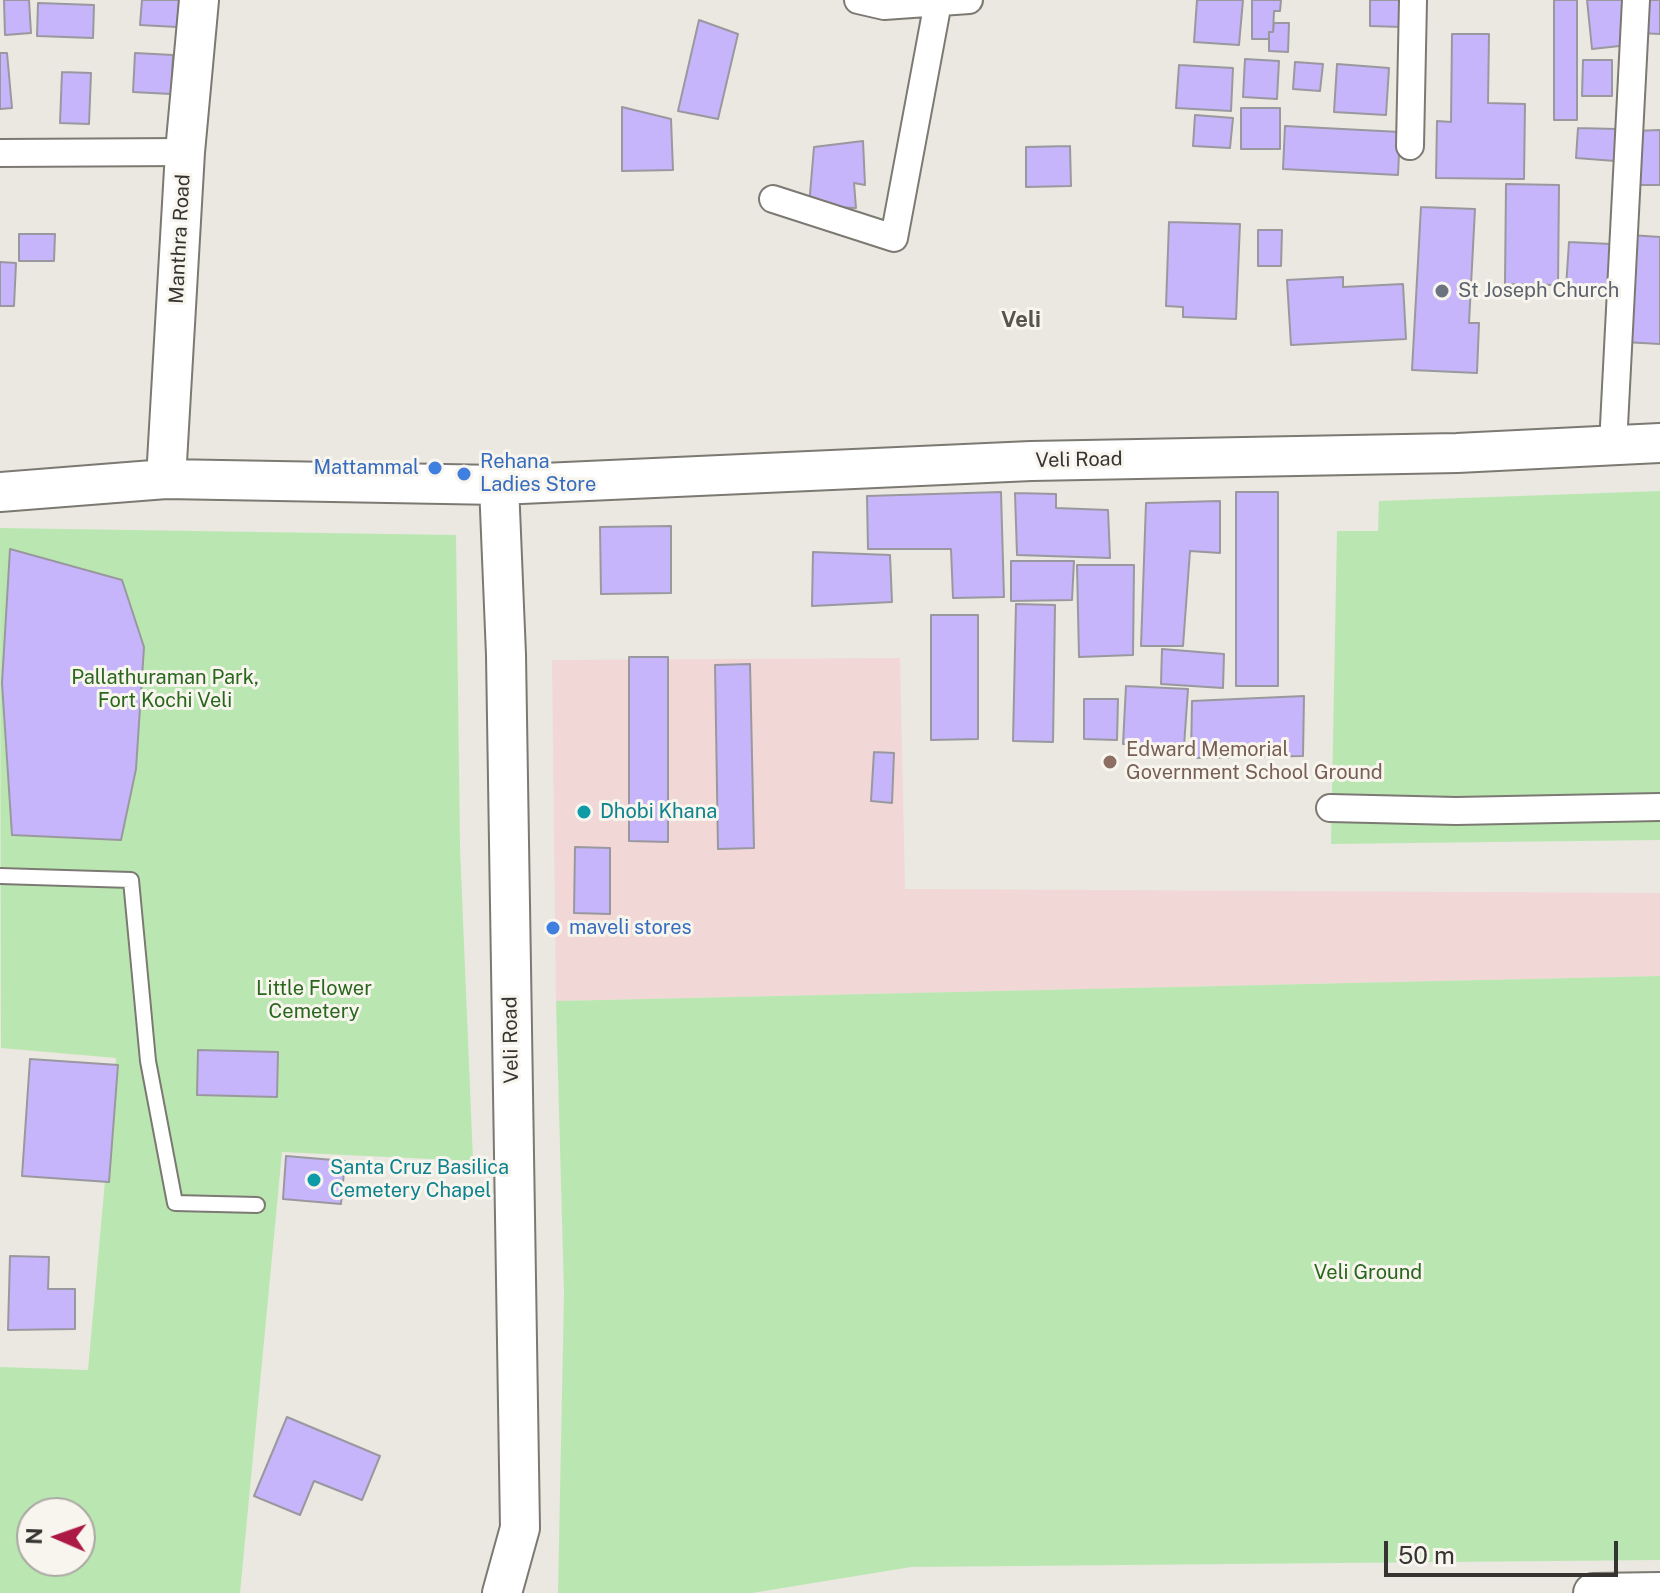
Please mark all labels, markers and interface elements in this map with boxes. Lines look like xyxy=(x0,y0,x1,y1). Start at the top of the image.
street label: Manthra Road xyxy=(165,174,195,304)
place label: St Joseph Church xyxy=(1458,279,1619,303)
marker: St Joseph Church xyxy=(1433,282,1451,300)
district label: Veli xyxy=(1001,307,1041,333)
street label: Veli Road xyxy=(1035,447,1123,473)
place label: Rehana Ladies Store xyxy=(480,450,596,497)
place label: Mattammal xyxy=(313,456,419,480)
marker: Mattammal xyxy=(426,459,444,477)
marker: Rehana Ladies Store xyxy=(455,465,473,483)
park label: Pallathuraman Park, Fort Kochi Veli xyxy=(71,666,259,713)
place label: Edward Memorial Government School Ground xyxy=(1126,738,1383,785)
marker: Edward Memorial Government School Ground xyxy=(1101,753,1119,771)
place label: Dhobi Khana xyxy=(600,800,717,824)
marker: Dhobi Khana xyxy=(575,803,593,821)
place label: maveli stores xyxy=(569,916,692,940)
marker: maveli stores xyxy=(544,919,562,937)
park label: Little Flower Cemetery xyxy=(256,977,372,1024)
street label: Veli Road xyxy=(498,996,524,1084)
place label: Santa Cruz Basilica Cemetery Chapel xyxy=(330,1156,509,1203)
marker: Santa Cruz Basilica Cemetery Chapel xyxy=(305,1171,323,1189)
park label: Veli Ground xyxy=(1314,1261,1422,1285)
north arrow xyxy=(16,1497,96,1577)
scale bar xyxy=(1388,1525,1622,1575)
text: N xyxy=(21,1527,47,1545)
text: 50 m xyxy=(1398,1541,1455,1569)

